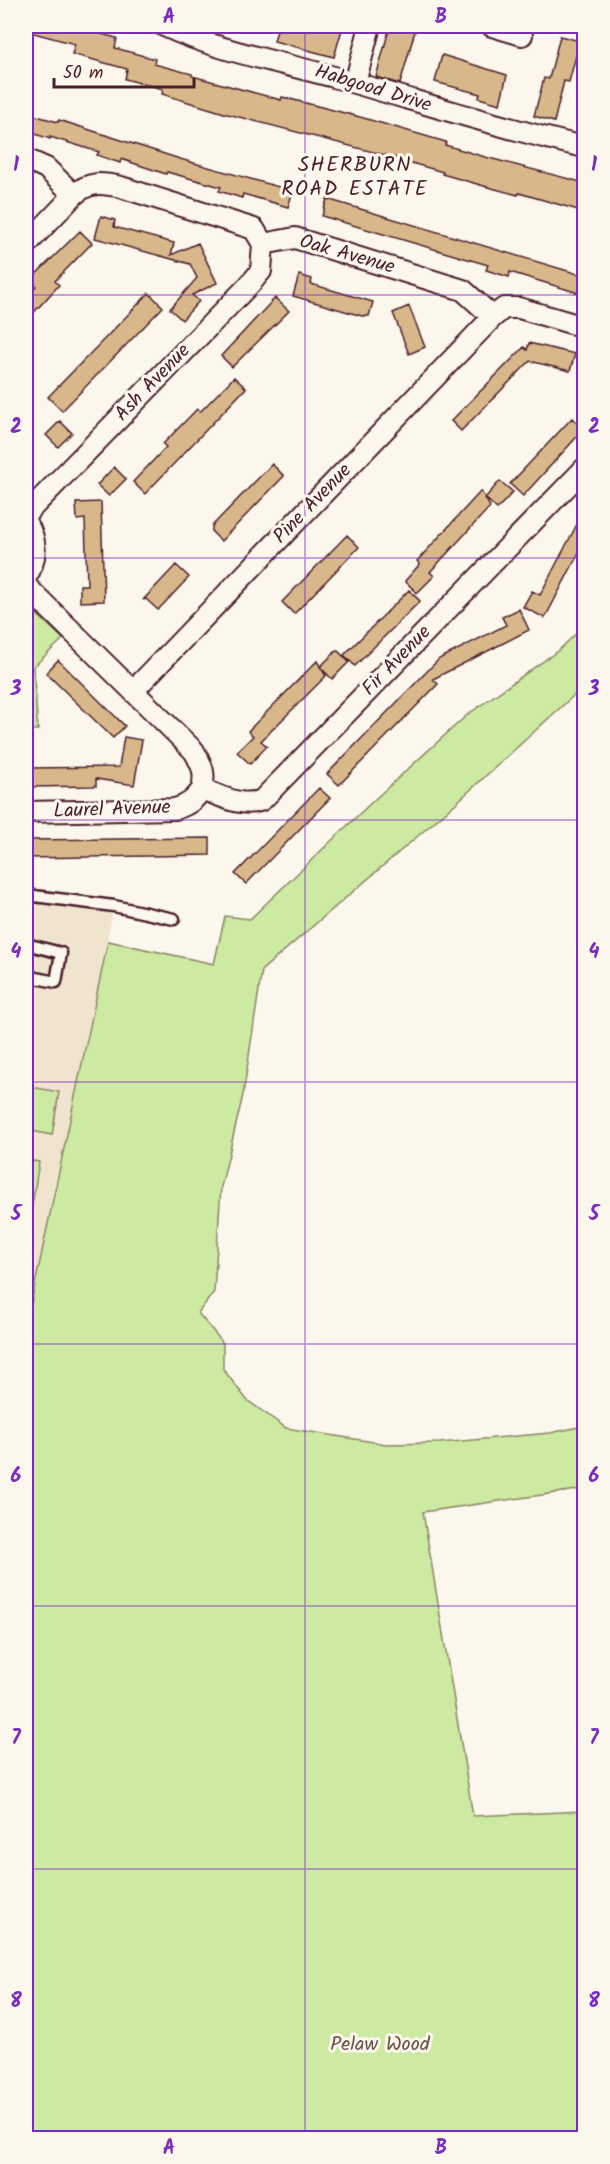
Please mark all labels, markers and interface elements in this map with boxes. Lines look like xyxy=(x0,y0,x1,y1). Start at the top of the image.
text: A xyxy=(163,2,175,34)
text: B xyxy=(435,2,447,34)
scale bar xyxy=(54,51,194,89)
street label: Habgood Drive xyxy=(311,56,435,122)
text: 50 m xyxy=(63,59,103,88)
district label: SHERBURN ROAD ESTATE xyxy=(281,149,429,206)
text: 1 xyxy=(13,150,19,182)
text: 1 xyxy=(591,150,597,182)
street label: Oak Avenue xyxy=(296,226,398,284)
street label: Ash Avenue xyxy=(107,337,199,429)
text: 2 xyxy=(10,412,22,444)
text: 2 xyxy=(588,412,600,444)
street label: Pine Avenue xyxy=(266,456,360,552)
street label: Fir Avenue xyxy=(355,618,439,704)
text: 3 xyxy=(10,674,22,706)
text: 3 xyxy=(588,674,600,706)
street label: Laurel Avenue xyxy=(53,792,171,828)
text: 4 xyxy=(11,937,22,969)
text: 4 xyxy=(589,937,600,969)
text: 5 xyxy=(10,1199,23,1231)
text: 5 xyxy=(588,1199,601,1231)
text: 6 xyxy=(11,1461,22,1493)
text: 6 xyxy=(589,1461,600,1493)
text: 7 xyxy=(11,1723,21,1755)
text: 7 xyxy=(589,1723,599,1755)
text: 8 xyxy=(10,1986,22,2018)
text: 8 xyxy=(588,1986,600,2018)
park label: Pelaw Wood xyxy=(330,2029,431,2061)
text: A xyxy=(163,2133,175,2164)
text: B xyxy=(435,2133,447,2164)

